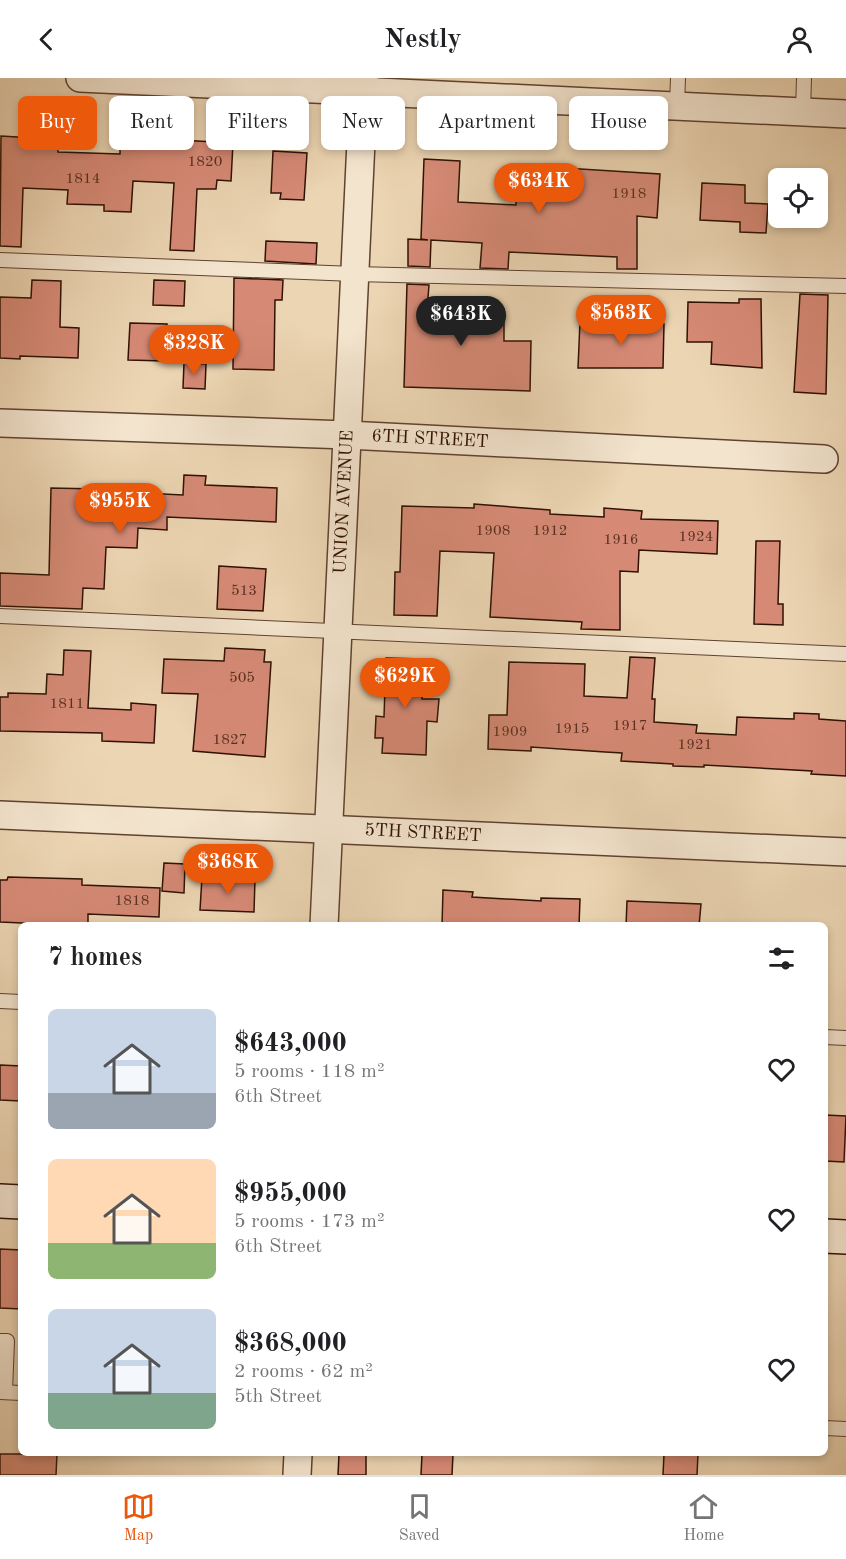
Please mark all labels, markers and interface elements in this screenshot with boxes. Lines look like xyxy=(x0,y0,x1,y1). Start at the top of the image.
icon: back xyxy=(30,23,63,56)
icon: person xyxy=(783,23,816,56)
text: Nestly xyxy=(384,26,462,53)
chip: Buy xyxy=(18,96,97,150)
chip: Rent xyxy=(109,96,194,150)
chip: Filters xyxy=(206,96,309,150)
chip: New xyxy=(321,96,405,150)
chip: Apartment xyxy=(417,96,557,150)
chip: House xyxy=(569,96,668,150)
house number: 1820 xyxy=(188,155,222,170)
pin: $634K xyxy=(497,163,581,214)
map controls xyxy=(768,168,828,228)
button: locate xyxy=(768,168,828,228)
house number: 1814 xyxy=(66,172,100,187)
text: $634K xyxy=(508,172,570,192)
house number: 1918 xyxy=(612,187,646,202)
pin: $563K xyxy=(579,295,663,346)
pin: $643K xyxy=(419,296,503,347)
text: $563K xyxy=(590,304,652,324)
text: $643K xyxy=(430,305,492,325)
pin: $328K xyxy=(152,325,236,376)
text: $328K xyxy=(163,334,225,354)
street label: 6TH STREET xyxy=(371,427,489,451)
street label: UNION AVENUE xyxy=(331,430,357,574)
pin: $955K xyxy=(78,483,162,534)
text: $955K xyxy=(89,492,151,512)
house number: 1908 xyxy=(476,524,510,539)
house number: 1912 xyxy=(533,524,567,539)
house number: 1924 xyxy=(679,530,713,545)
house number: 1916 xyxy=(604,533,638,548)
house number: 513 xyxy=(231,584,257,599)
pin: $629K xyxy=(363,658,447,709)
text: $629K xyxy=(374,667,436,687)
house number: 505 xyxy=(229,671,255,686)
house number: 1811 xyxy=(50,697,84,712)
house number: 1917 xyxy=(613,719,647,734)
house number: 1915 xyxy=(555,722,589,737)
house number: 1909 xyxy=(493,725,527,740)
house number: 1827 xyxy=(213,733,247,748)
house number: 1921 xyxy=(678,738,712,753)
street label: 5TH STREET xyxy=(364,821,482,845)
pin: $368K xyxy=(186,844,270,895)
text: $368K xyxy=(197,853,259,873)
house number: 1818 xyxy=(115,894,149,909)
icon: filters xyxy=(765,942,798,975)
text: 7 homes xyxy=(48,945,142,971)
text: $643,000 xyxy=(234,1031,347,1057)
icon: home xyxy=(96,1033,168,1105)
icon: heart xyxy=(765,1053,798,1086)
text: 5 rooms · 118 m² xyxy=(234,1062,384,1082)
text: 6th Street xyxy=(234,1087,322,1107)
text: $955,000 xyxy=(234,1181,347,1207)
icon: home xyxy=(96,1183,168,1255)
icon: heart xyxy=(765,1203,798,1236)
text: 5 rooms · 173 m² xyxy=(234,1212,384,1232)
text: 6th Street xyxy=(234,1237,322,1257)
text: $368,000 xyxy=(234,1331,347,1357)
icon: home xyxy=(96,1333,168,1405)
icon: heart xyxy=(765,1353,798,1386)
text: 2 rooms · 62 m² xyxy=(234,1362,373,1382)
text: 5th Street xyxy=(234,1387,322,1407)
tab: Map xyxy=(122,1490,155,1546)
tab: Saved xyxy=(399,1490,440,1546)
tab: Home xyxy=(683,1490,724,1546)

